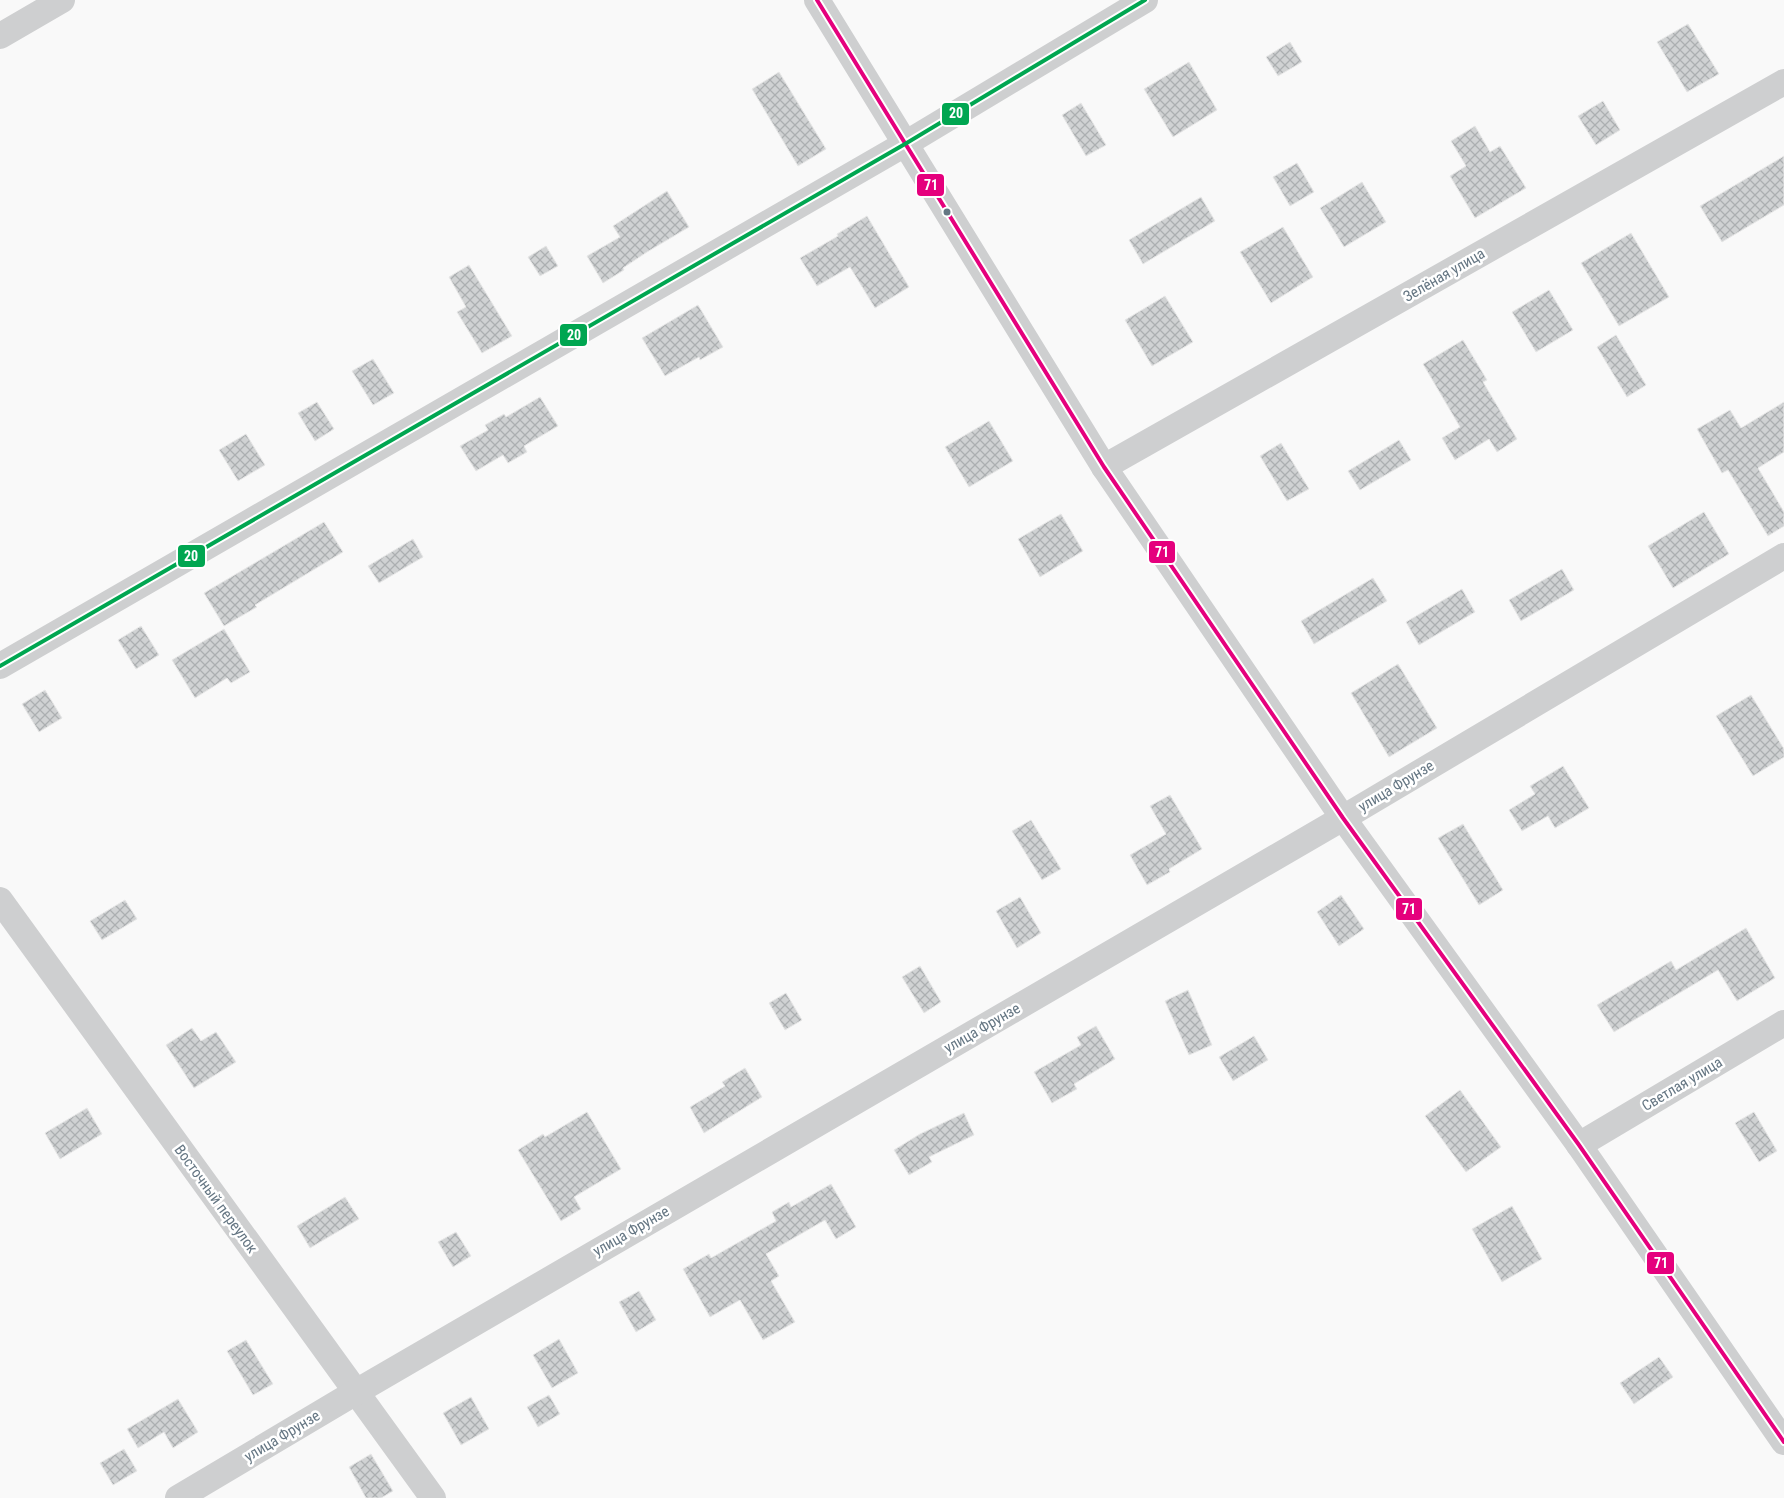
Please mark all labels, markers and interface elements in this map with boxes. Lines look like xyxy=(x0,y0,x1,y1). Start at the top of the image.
line badge: 20 xyxy=(941,102,970,126)
text: 20 xyxy=(949,105,963,121)
line badge: 71 xyxy=(916,173,945,197)
text: 71 xyxy=(924,177,938,193)
unlabelled marker xyxy=(942,207,952,217)
street label: Зелёная улица xyxy=(1400,244,1488,306)
line badge: 20 xyxy=(559,323,588,347)
text: 20 xyxy=(567,327,581,343)
line badge: 71 xyxy=(1148,540,1176,564)
line badge: 20 xyxy=(177,544,206,568)
text: 71 xyxy=(1155,544,1169,560)
text: 20 xyxy=(184,548,198,564)
street label: улица Фрунзе xyxy=(1355,756,1437,816)
line badge: 71 xyxy=(1395,897,1423,921)
text: 71 xyxy=(1402,901,1416,917)
street label: улица Фрунзе xyxy=(941,999,1023,1057)
street label: Светлая улица xyxy=(1639,1053,1725,1115)
street label: Восточный переулок xyxy=(171,1141,261,1257)
street label: улица Фрунзе xyxy=(590,1202,672,1260)
line badge: 71 xyxy=(1646,1251,1675,1275)
text: 71 xyxy=(1654,1255,1668,1271)
street label: улица Фрунзе xyxy=(241,1406,323,1466)

